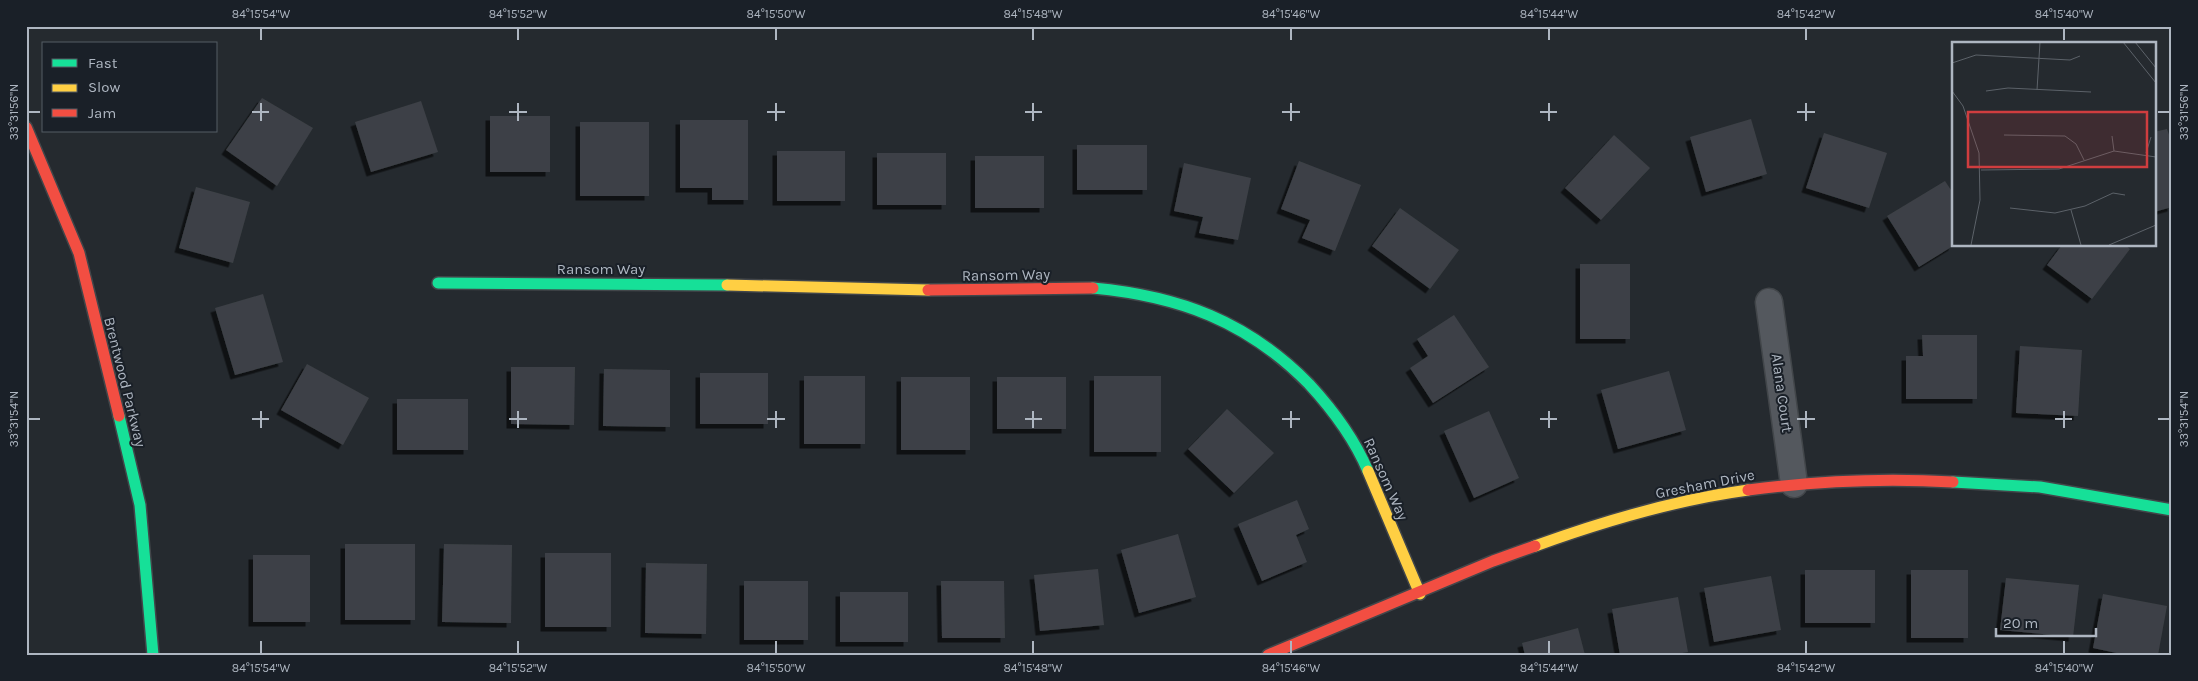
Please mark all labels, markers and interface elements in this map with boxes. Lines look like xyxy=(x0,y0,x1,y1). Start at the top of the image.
text: 84°15'54"W xyxy=(232,7,290,21)
text: 84°15'52"W xyxy=(489,7,548,21)
text: 84°15'50"W xyxy=(747,7,806,21)
text: 84°15'48"W xyxy=(1004,7,1063,21)
text: 84°15'46"W xyxy=(1262,7,1321,21)
text: 84°15'44"W xyxy=(1520,7,1578,21)
text: 84°15'42"W xyxy=(1777,7,1836,21)
text: 84°15'40"W xyxy=(2035,7,2094,21)
legend xyxy=(42,42,218,132)
inset map xyxy=(1952,42,2156,246)
text: Fast xyxy=(88,54,118,72)
text: Slow xyxy=(88,78,120,96)
text: 33°31'56"N xyxy=(7,84,21,140)
text: 33°31'56"N xyxy=(2177,84,2191,140)
text: Jam xyxy=(88,104,116,122)
street label: Ransom Way xyxy=(557,260,645,278)
street label: Ransom Way xyxy=(962,265,1050,285)
street label: Brentwood Parkway xyxy=(100,315,150,449)
street label: Alana Court xyxy=(1768,352,1796,434)
text: 33°31'54"N xyxy=(7,391,21,447)
text: 33°31'54"N xyxy=(2177,391,2191,447)
street label: Ransom Way xyxy=(1360,435,1412,523)
street label: Gresham Drive xyxy=(1654,466,1756,502)
scale bar xyxy=(1996,606,2096,638)
text: 20 m xyxy=(2003,614,2038,632)
text: 84°15'54"W xyxy=(232,661,290,675)
text: 84°15'52"W xyxy=(489,661,548,675)
text: 84°15'50"W xyxy=(747,661,806,675)
text: 84°15'48"W xyxy=(1004,661,1063,675)
text: 84°15'46"W xyxy=(1262,661,1321,675)
text: 84°15'44"W xyxy=(1520,661,1578,675)
text: 84°15'42"W xyxy=(1777,661,1836,675)
text: 84°15'40"W xyxy=(2035,661,2094,675)

